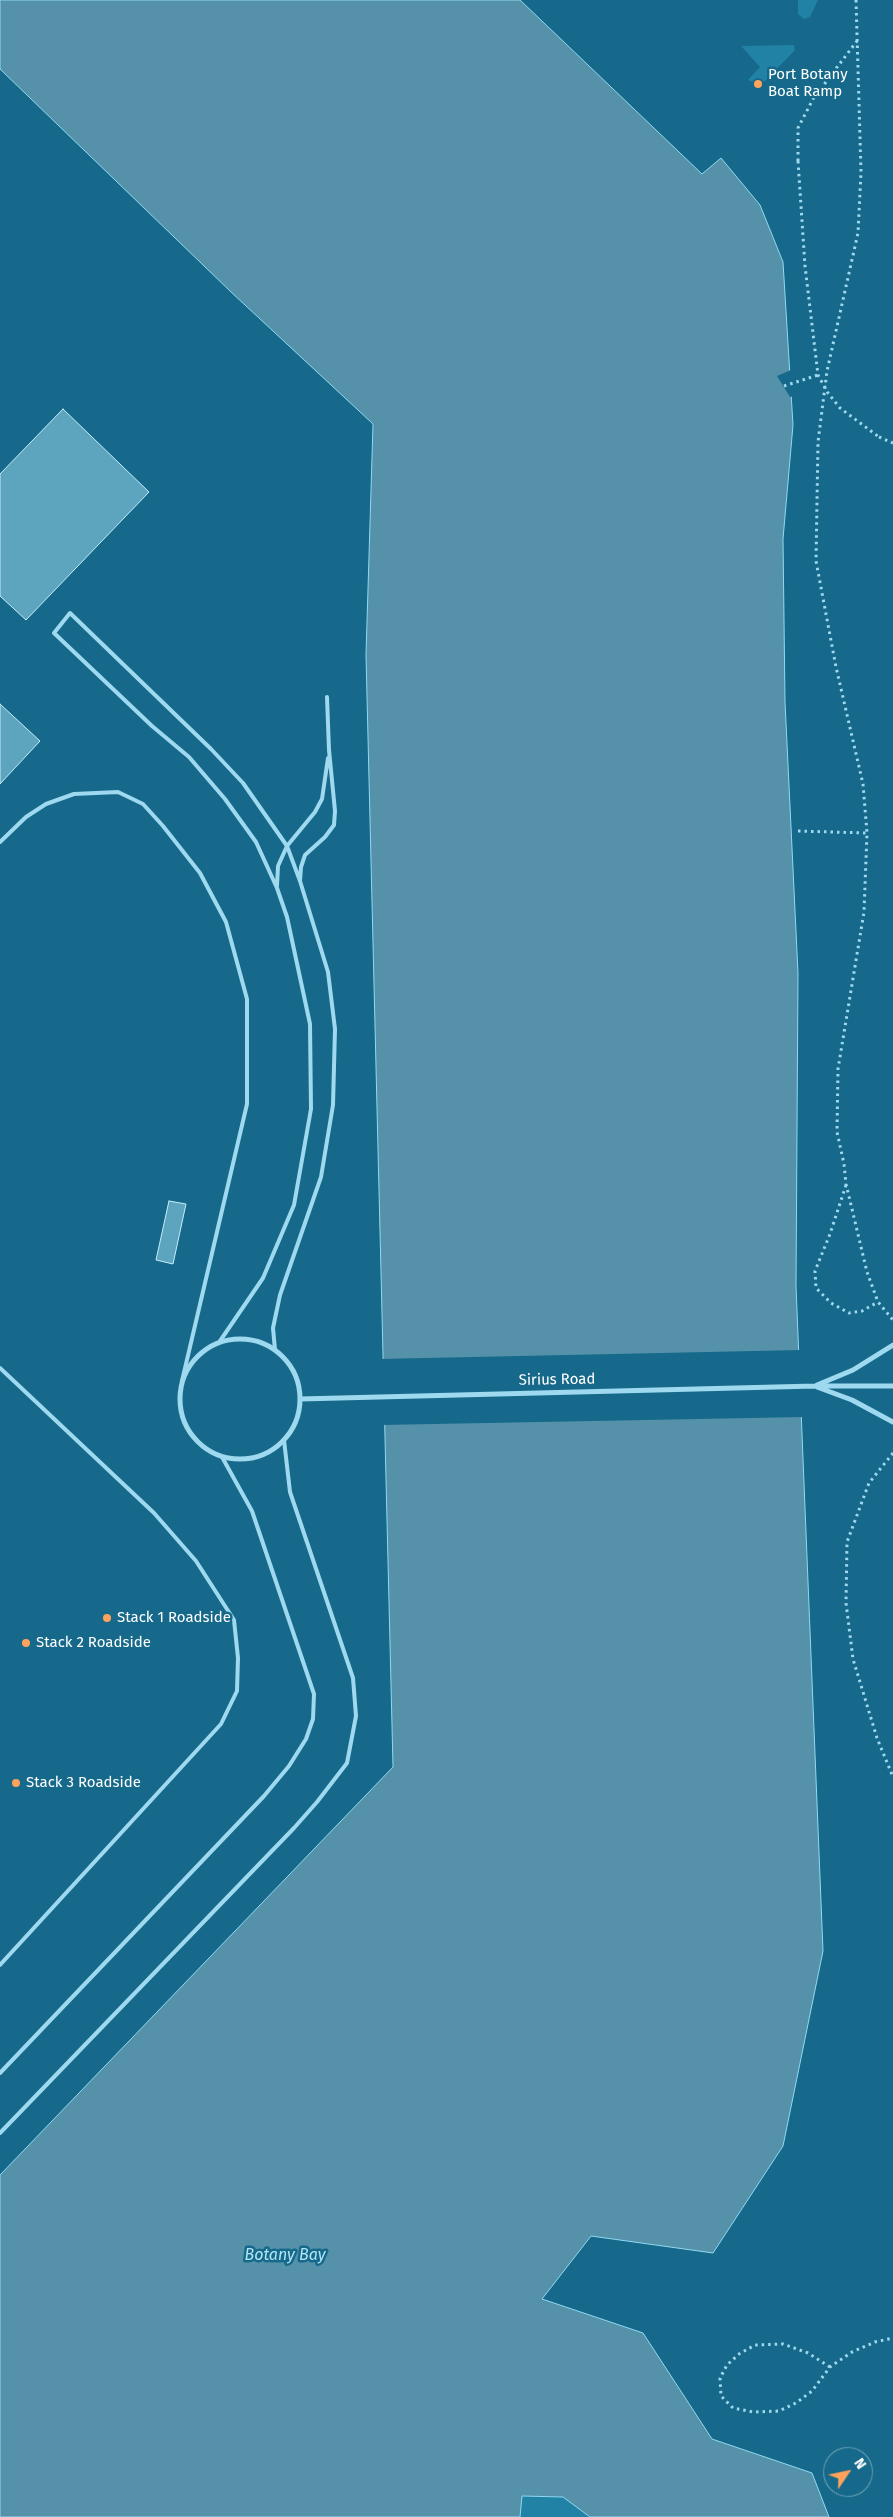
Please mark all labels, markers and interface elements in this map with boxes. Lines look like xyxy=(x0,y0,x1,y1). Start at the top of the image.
place label: Port Botany Boat Ramp xyxy=(768,66,848,101)
marker: Port Botany Boat Ramp xyxy=(752,78,764,90)
street label: Sirius Road xyxy=(518,1370,596,1390)
place label: Stack 1 Roadside xyxy=(117,1609,231,1627)
marker: Stack 1 Roadside xyxy=(101,1612,113,1624)
place label: Stack 2 Roadside xyxy=(36,1634,151,1652)
marker: Stack 2 Roadside xyxy=(20,1637,32,1649)
place label: Stack 3 Roadside xyxy=(26,1774,141,1792)
marker: Stack 3 Roadside xyxy=(10,1777,22,1789)
water label: Botany Bay xyxy=(245,2246,325,2266)
north arrow xyxy=(823,2447,873,2497)
text: N xyxy=(850,2455,870,2472)

